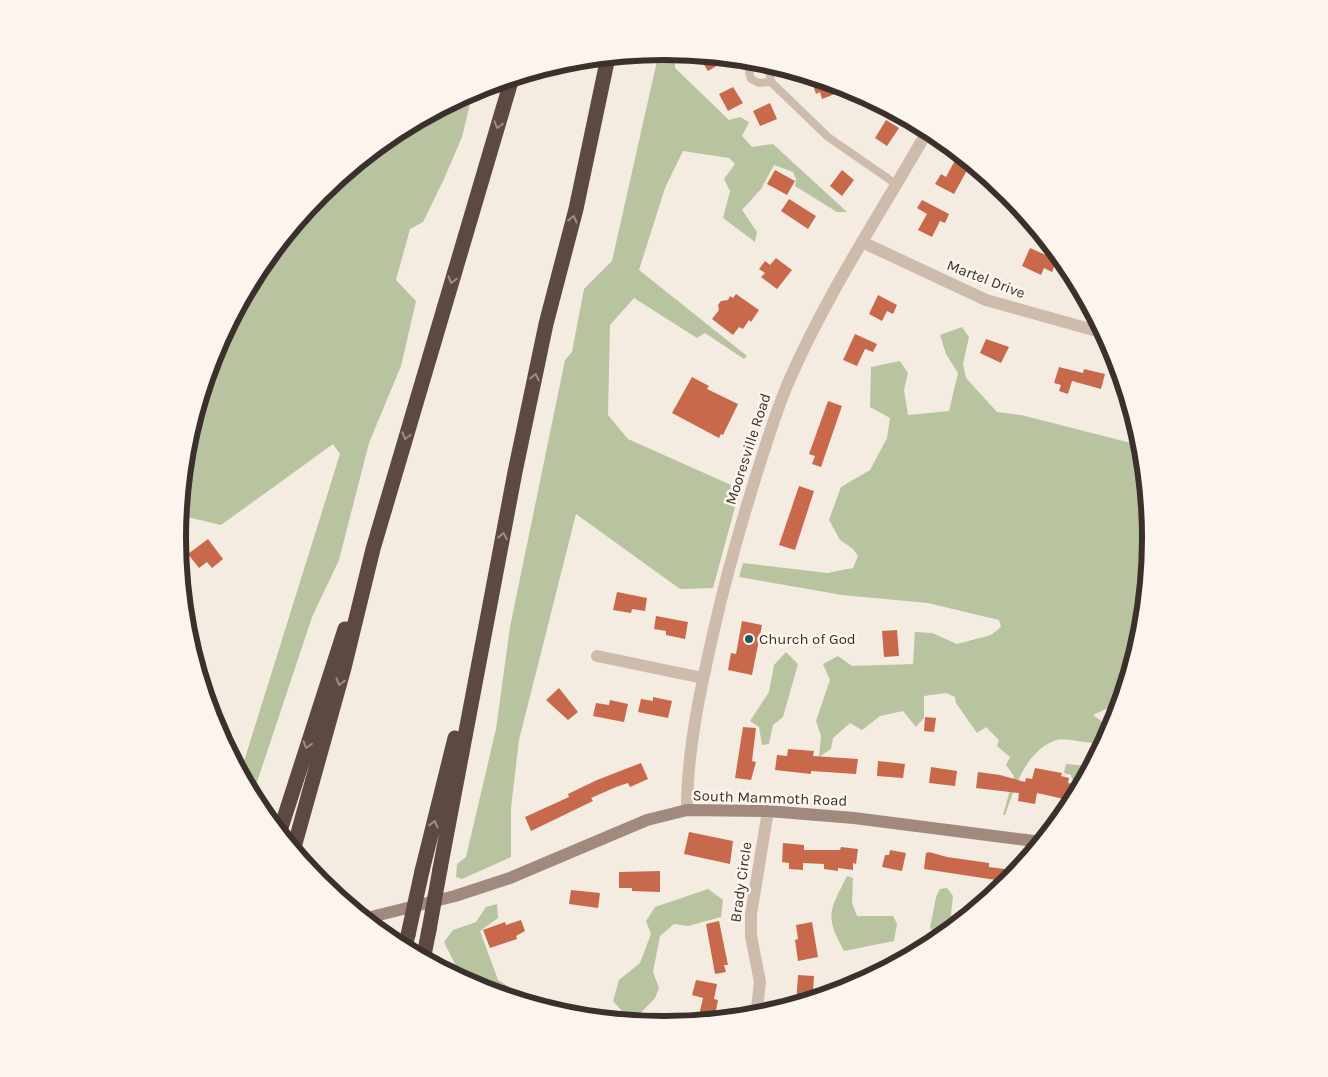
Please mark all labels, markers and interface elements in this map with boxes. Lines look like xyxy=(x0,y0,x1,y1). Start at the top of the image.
one-way arrow xyxy=(494,120,504,128)
one-way arrow xyxy=(567,214,578,223)
street label: Martel Drive xyxy=(944,256,1028,302)
one-way arrow xyxy=(447,276,457,284)
one-way arrow xyxy=(529,372,540,381)
street label: Mooresville Road xyxy=(721,391,775,507)
one-way arrow xyxy=(402,432,412,440)
one-way arrow xyxy=(497,531,507,540)
place label: Church of God xyxy=(759,630,856,648)
marker: Church of God xyxy=(743,633,755,645)
one-way arrow xyxy=(336,677,346,685)
one-way arrow xyxy=(303,740,313,749)
street label: South Mammoth Road xyxy=(692,786,848,810)
one-way arrow xyxy=(428,819,439,828)
street label: Brady Circle xyxy=(726,841,756,923)

